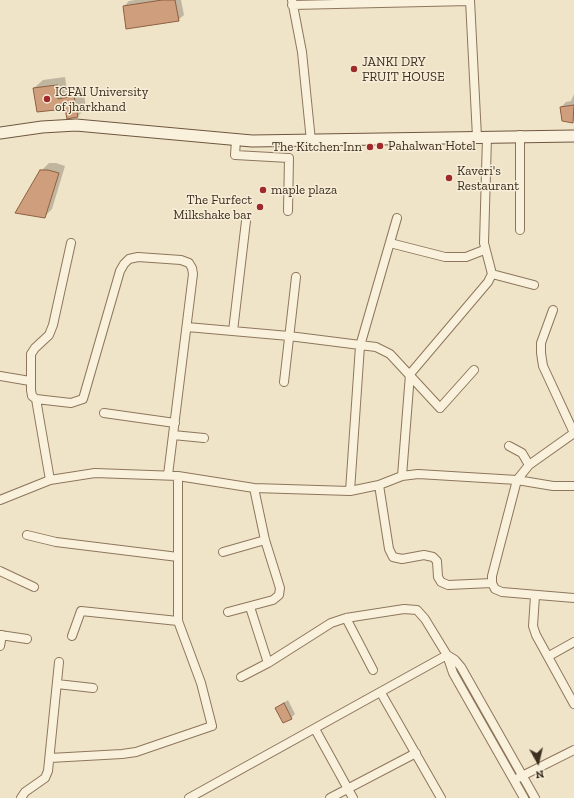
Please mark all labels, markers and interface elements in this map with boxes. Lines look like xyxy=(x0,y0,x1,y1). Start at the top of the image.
place label: JANKI DRY FRUIT HOUSE xyxy=(362,54,445,85)
marker: JANKI DRY FRUIT HOUSE xyxy=(349,64,359,74)
place label: ICFAI University of jharkhand xyxy=(55,84,148,115)
marker: ICFAI University of jharkhand xyxy=(42,94,52,104)
place label: Pahalwan Hotel xyxy=(388,138,476,154)
place label: The Kitchen Inn xyxy=(272,139,362,155)
marker: Pahalwan Hotel xyxy=(375,141,385,151)
marker: The Kitchen Inn xyxy=(365,142,375,152)
place label: Kaveri's Restaurant xyxy=(457,163,519,194)
marker: Kaveri's Restaurant xyxy=(444,173,454,183)
place label: maple plaza xyxy=(271,182,337,198)
marker: maple plaza xyxy=(258,185,268,195)
place label: The Furfect Milkshake bar xyxy=(173,192,252,223)
marker: The Furfect Milkshake bar xyxy=(255,202,265,212)
north arrow xyxy=(518,742,558,782)
text: N xyxy=(535,767,545,781)

